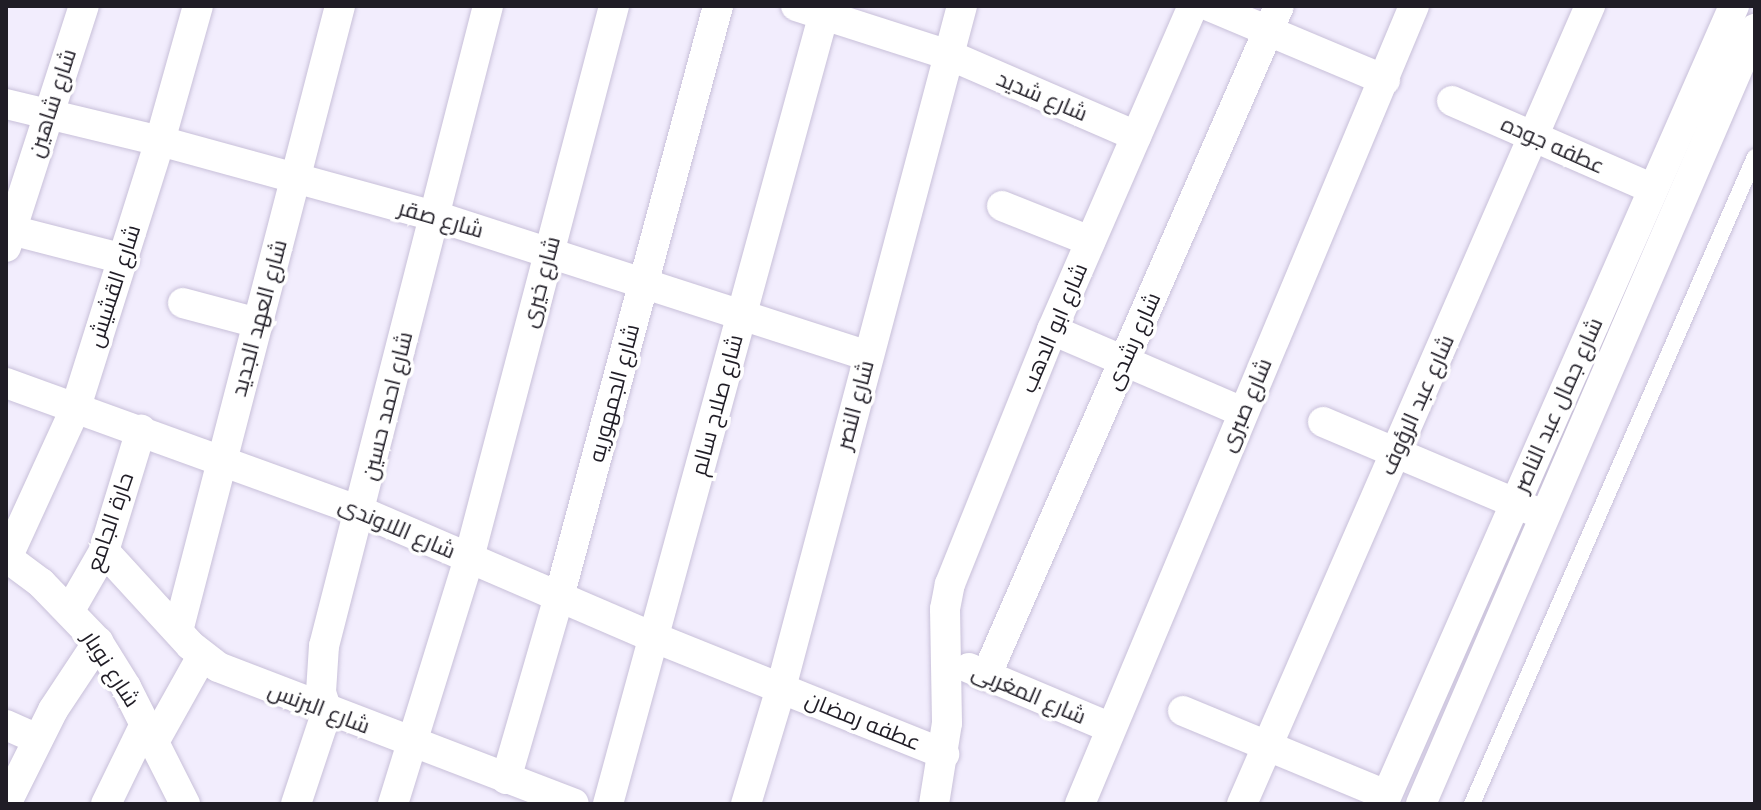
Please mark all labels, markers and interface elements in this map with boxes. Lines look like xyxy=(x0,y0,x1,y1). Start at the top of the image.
street label: شارع شاهين xyxy=(22,45,82,161)
street label: شارع شديد xyxy=(993,65,1091,127)
street label: عطفه جوده xyxy=(1497,110,1609,180)
street label: شارع صقر xyxy=(395,194,487,244)
street label: شارع القشيش xyxy=(82,221,146,351)
street label: شارع خيرى xyxy=(516,233,566,331)
street label: شارع العهد الجديد xyxy=(225,237,293,399)
street label: شارع ابو الدهب xyxy=(1015,259,1093,397)
street label: شارع رشدى xyxy=(1100,288,1166,394)
street label: شارع جمال عبد الناصر xyxy=(1508,314,1608,496)
street label: شارع الجمهوريه xyxy=(583,321,645,465)
street label: شارع احمد حسين xyxy=(356,329,418,483)
street label: شارع صلاح سالم xyxy=(685,331,749,479)
street label: شارع عبد الرؤوف xyxy=(1374,331,1460,479)
street label: شارع صبرى xyxy=(1214,354,1278,456)
street label: شارع النصر xyxy=(830,357,880,453)
street label: حارة الجامع xyxy=(81,469,139,575)
street label: شارع اللاوندى xyxy=(335,492,459,564)
street label: شارع نوبار xyxy=(77,626,145,712)
street label: شارع المغربى xyxy=(968,658,1090,730)
street label: شارع البرنس xyxy=(264,677,374,739)
street label: عطفه رمضان xyxy=(802,686,924,756)

